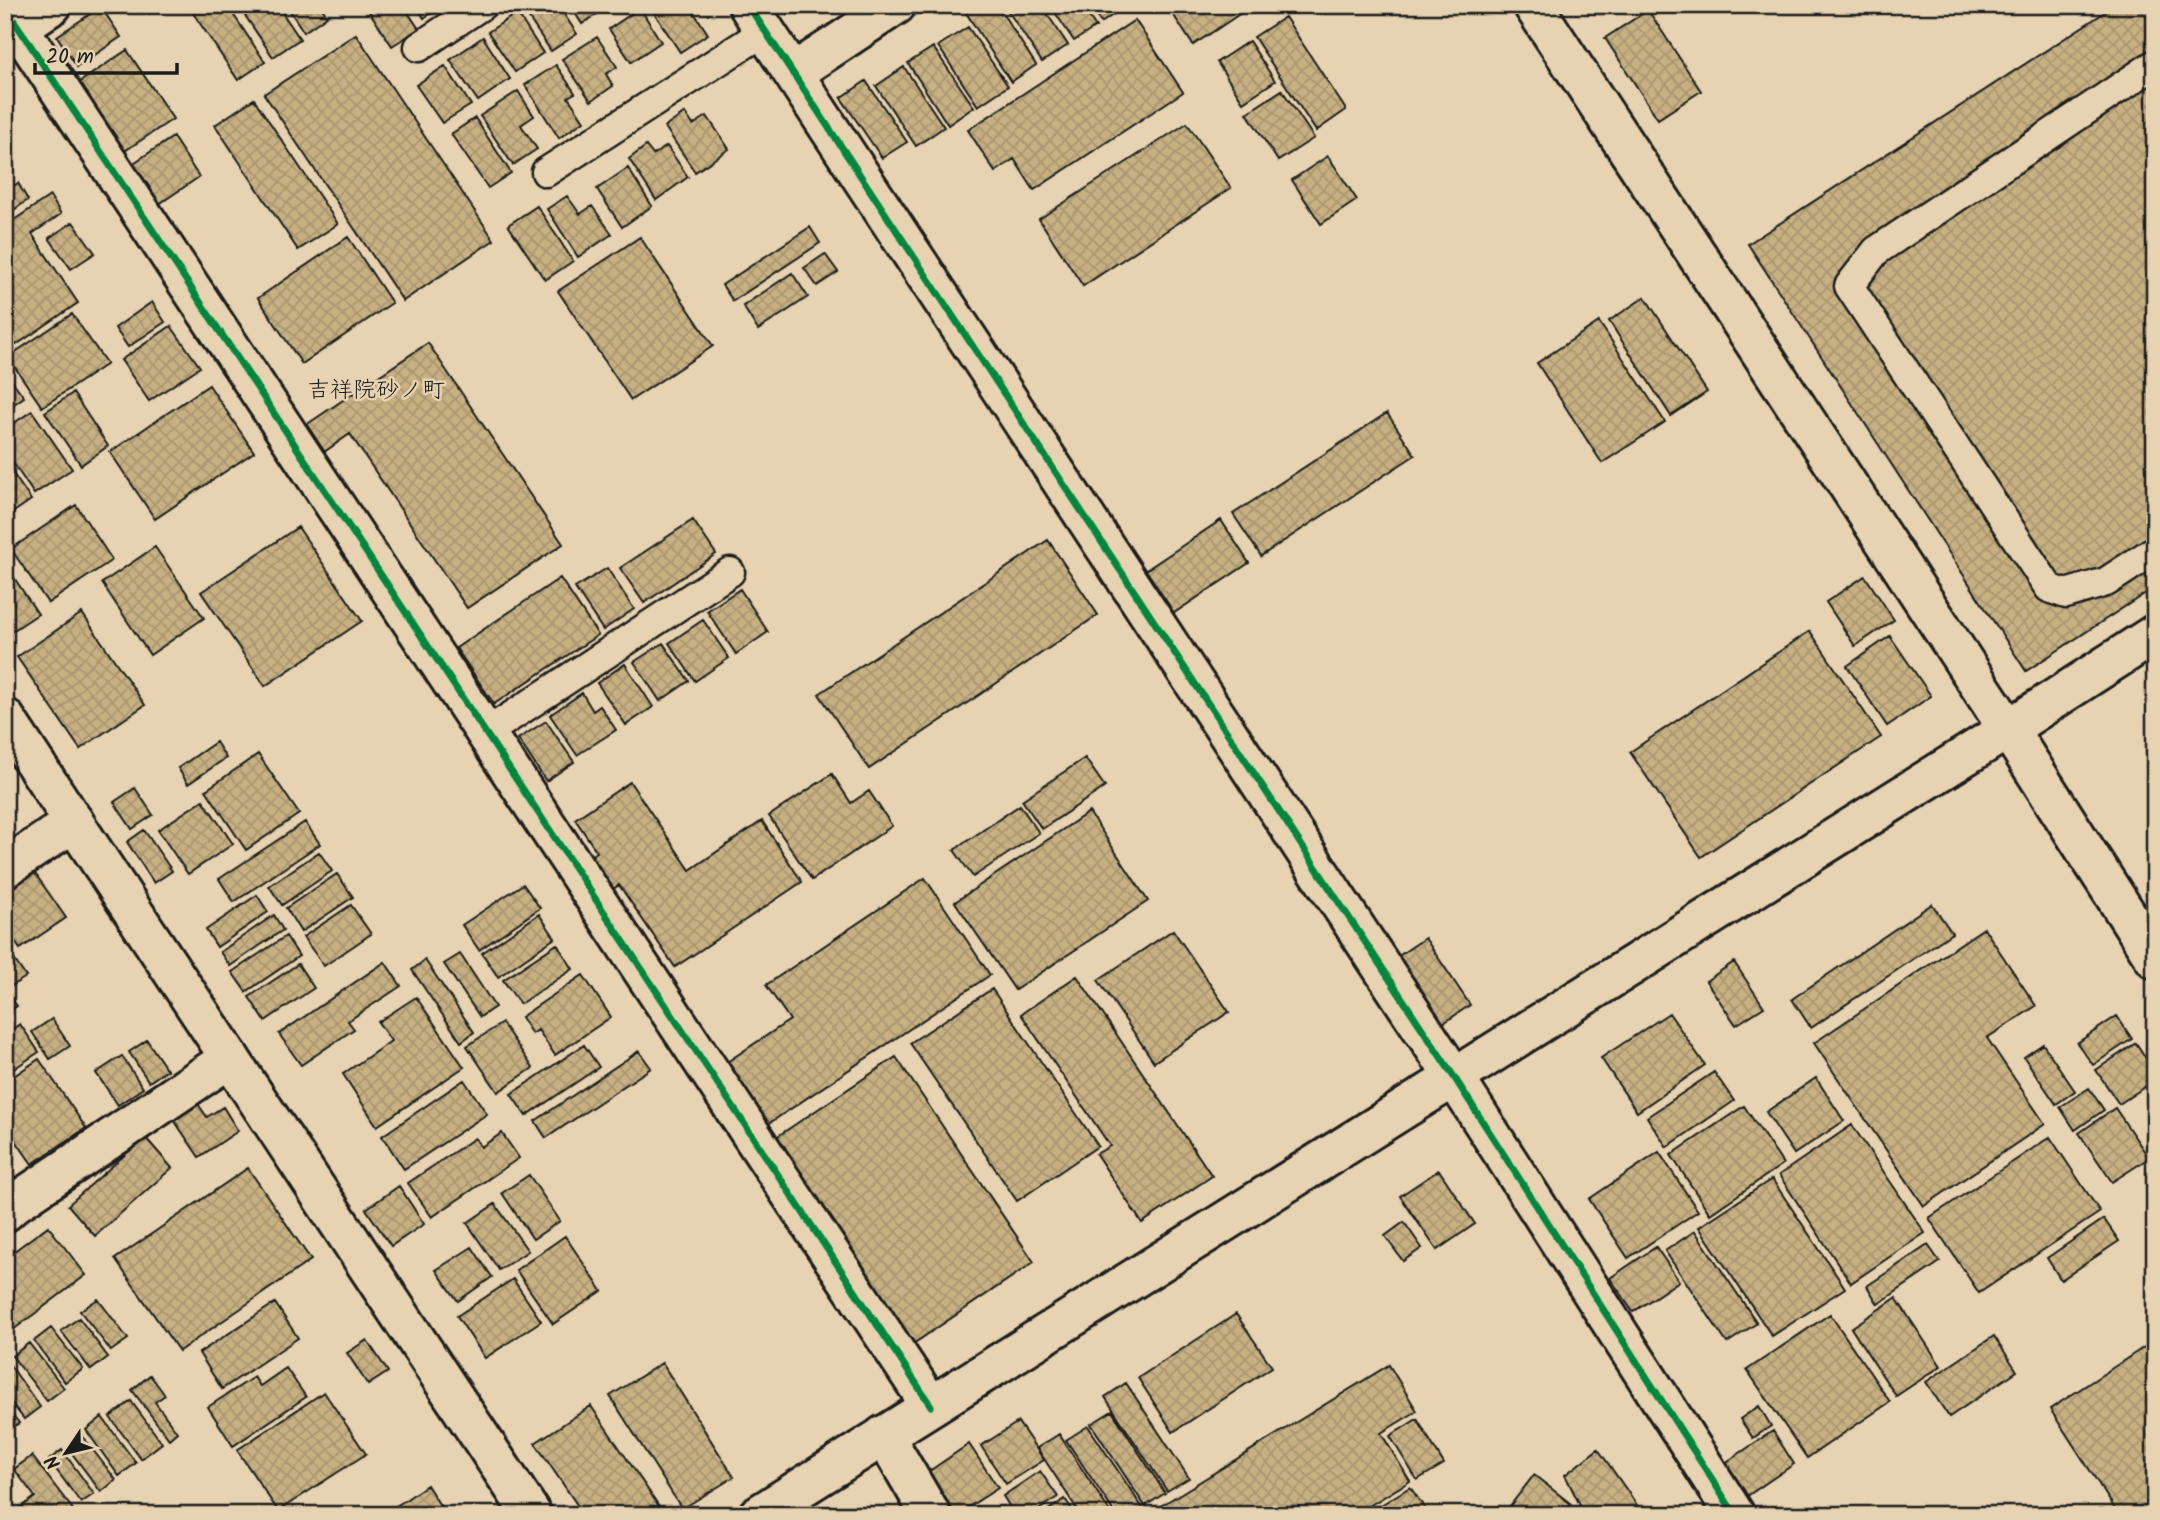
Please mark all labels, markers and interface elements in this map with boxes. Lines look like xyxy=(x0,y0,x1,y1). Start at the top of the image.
scale bar xyxy=(35,32,177,76)
text: 20 m xyxy=(46,41,94,74)
district label: 吉祥院砂ノ町 xyxy=(307,373,445,409)
north arrow xyxy=(32,1418,102,1488)
text: N xyxy=(38,1448,69,1475)

